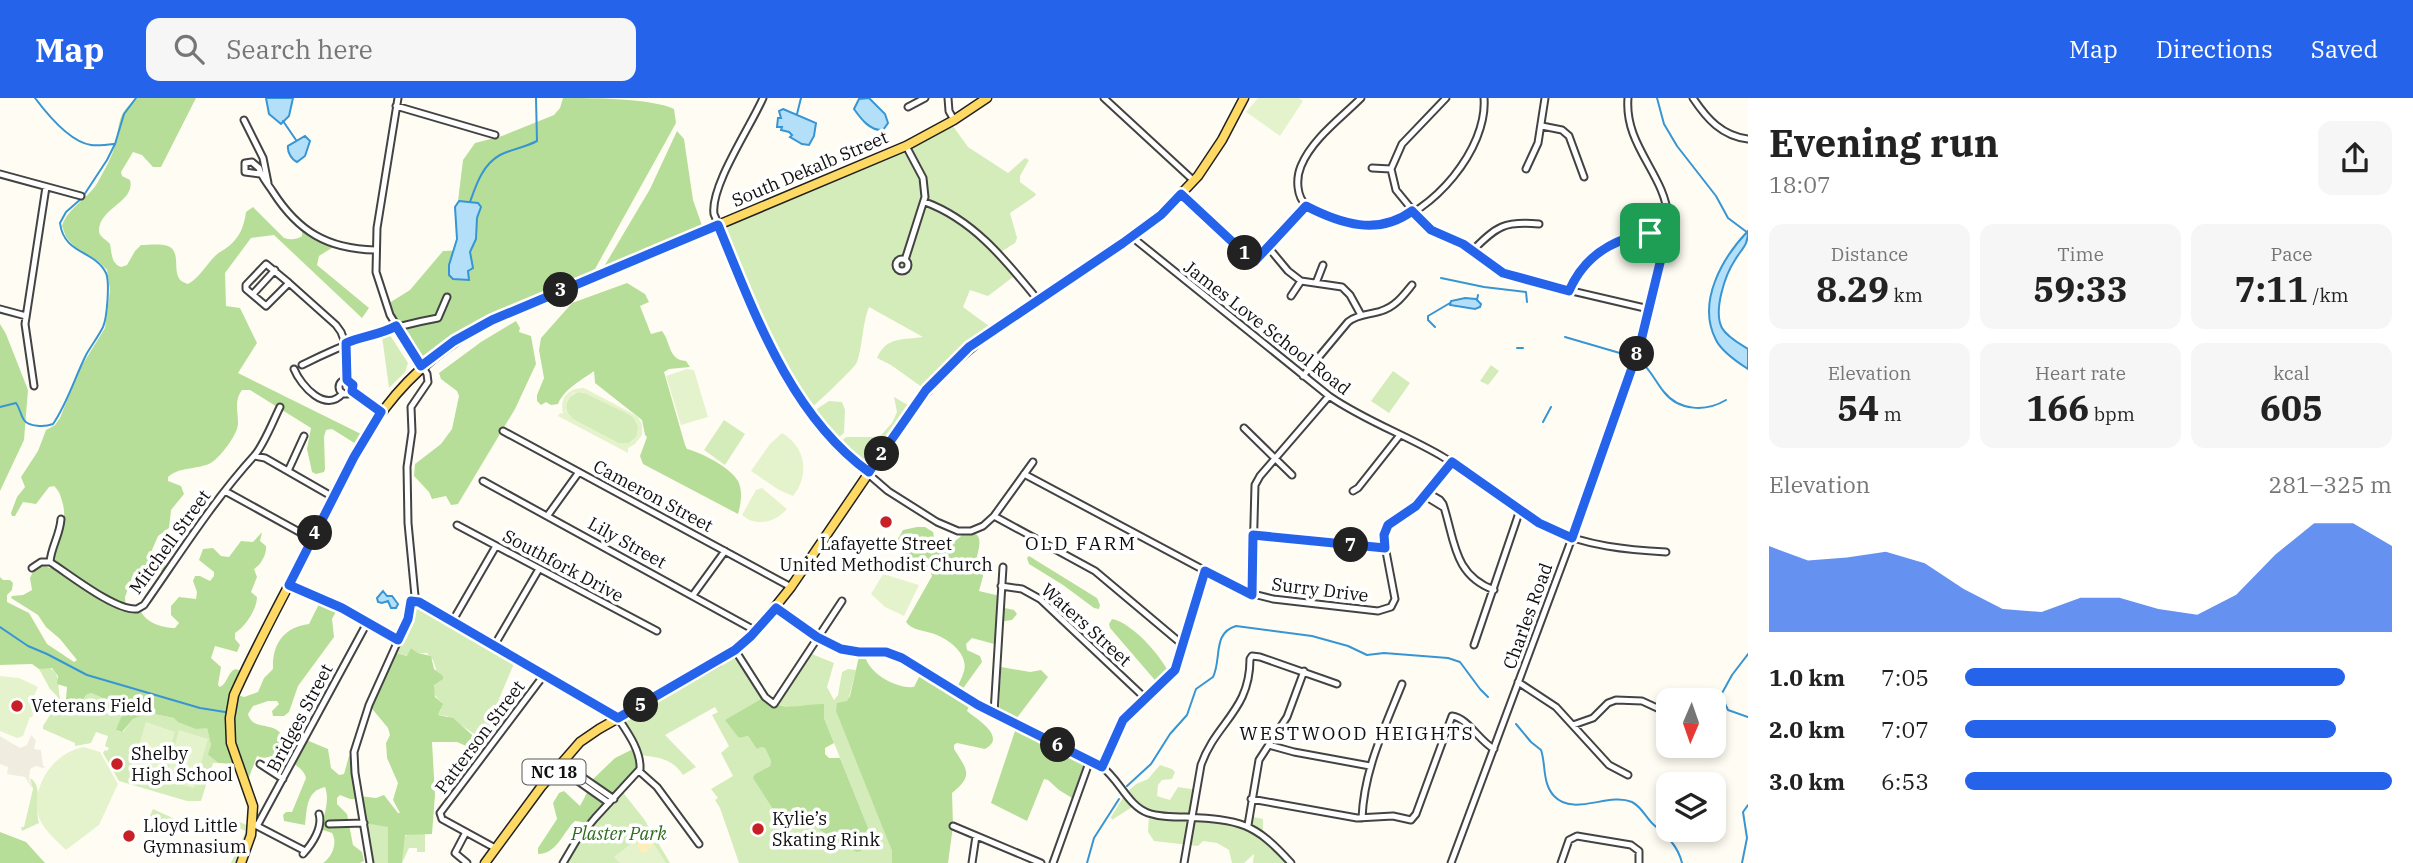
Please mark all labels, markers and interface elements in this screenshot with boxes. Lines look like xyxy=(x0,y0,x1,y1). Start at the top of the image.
search box xyxy=(146,18,636,81)
text: Map xyxy=(35,28,104,71)
icon: search xyxy=(170,30,208,68)
text: Search here xyxy=(226,32,373,66)
text: Map xyxy=(2069,33,2118,65)
text: Directions xyxy=(2156,33,2273,65)
text: Saved xyxy=(2311,33,2378,65)
text: Evening run xyxy=(1769,118,1999,167)
button: share xyxy=(2318,121,2392,195)
street label: South Dekalb Street xyxy=(728,125,891,212)
text: 18:07 xyxy=(1769,169,1831,199)
pin xyxy=(1620,203,1680,263)
icon: arrive xyxy=(1631,214,1669,252)
pin: 1 xyxy=(1228,236,1262,270)
text: 1 xyxy=(1239,240,1250,264)
text: Distance xyxy=(1831,242,1908,266)
text: Time xyxy=(2057,242,2104,266)
text: Pace xyxy=(2271,242,2312,266)
street label: James Love School Road xyxy=(1179,255,1355,400)
text: 8.29 xyxy=(1816,266,1889,312)
text: 59:33 xyxy=(2033,266,2128,312)
text: 7:11 xyxy=(2234,266,2308,312)
pin: 3 xyxy=(544,272,578,308)
text: 3 xyxy=(555,277,566,301)
text: km xyxy=(1889,283,1923,307)
text: /km xyxy=(2308,283,2349,307)
pin: 8 xyxy=(1620,336,1654,372)
text: 8 xyxy=(1631,341,1642,365)
text: Elevation xyxy=(1828,361,1911,385)
text: Heart rate xyxy=(2035,361,2126,385)
text: kcal xyxy=(2273,361,2310,385)
text: 54 xyxy=(1837,385,1879,431)
text: 166 xyxy=(2026,385,2089,431)
text: 605 xyxy=(2260,385,2323,431)
text: m xyxy=(1879,402,1902,426)
text: bpm xyxy=(2089,402,2135,426)
pin: 2 xyxy=(864,436,900,472)
text: 2 xyxy=(876,441,887,465)
street label: Cameron Street xyxy=(589,454,717,537)
text: Elevation xyxy=(1769,469,1870,499)
text: 281–325 m xyxy=(2268,469,2392,499)
street label: Mitchell Street xyxy=(124,485,215,598)
street label: Lily Street xyxy=(584,512,670,573)
marker: Lafayette Street United Methodist Church xyxy=(878,514,894,530)
pin: 4 xyxy=(298,516,332,550)
text: 4 xyxy=(309,520,320,544)
street label: Southfork Drive xyxy=(499,524,628,607)
pin: 7 xyxy=(1334,528,1368,562)
district label: OLD FARM xyxy=(1025,531,1137,555)
place label: Lafayette Street United Methodist Church xyxy=(779,532,993,576)
text: 7 xyxy=(1345,532,1356,556)
street label: Charles Road xyxy=(1498,559,1557,672)
street label: Surry Drive xyxy=(1270,572,1370,607)
street label: Waters Street xyxy=(1036,578,1136,671)
street label: Bridges Street xyxy=(261,660,338,776)
text: 1.0 km xyxy=(1769,662,1845,692)
text: 7:05 xyxy=(1881,662,1929,692)
street label: Patterson Street xyxy=(430,675,530,798)
pin: 5 xyxy=(624,688,658,722)
north arrow xyxy=(1656,688,1726,758)
map controls xyxy=(1656,688,1726,842)
text: 5 xyxy=(635,692,646,716)
place label: Veterans Field xyxy=(31,694,152,717)
marker: Veterans Field xyxy=(9,698,25,714)
text: 2.0 km xyxy=(1769,714,1845,744)
text: 7:07 xyxy=(1881,714,1929,744)
district label: WESTWOOD HEIGHTS xyxy=(1239,721,1475,745)
pin: 6 xyxy=(1040,728,1076,762)
text: 6 xyxy=(1052,732,1063,756)
place label: Shelby High School xyxy=(131,742,233,786)
marker: Shelby High School xyxy=(109,756,125,772)
road number: NC 18 xyxy=(522,760,586,785)
text: 3.0 km xyxy=(1769,766,1845,796)
text: 6:53 xyxy=(1881,766,1929,796)
button: layers xyxy=(1656,772,1726,842)
place label: Kylie’s Skating Rink xyxy=(772,807,881,851)
place label: Lloyd Little Gymnasium xyxy=(143,814,247,858)
marker: Kylie’s Skating Rink xyxy=(750,821,766,837)
park label: Plaster Park xyxy=(570,822,667,845)
marker: Lloyd Little Gymnasium xyxy=(121,828,137,844)

